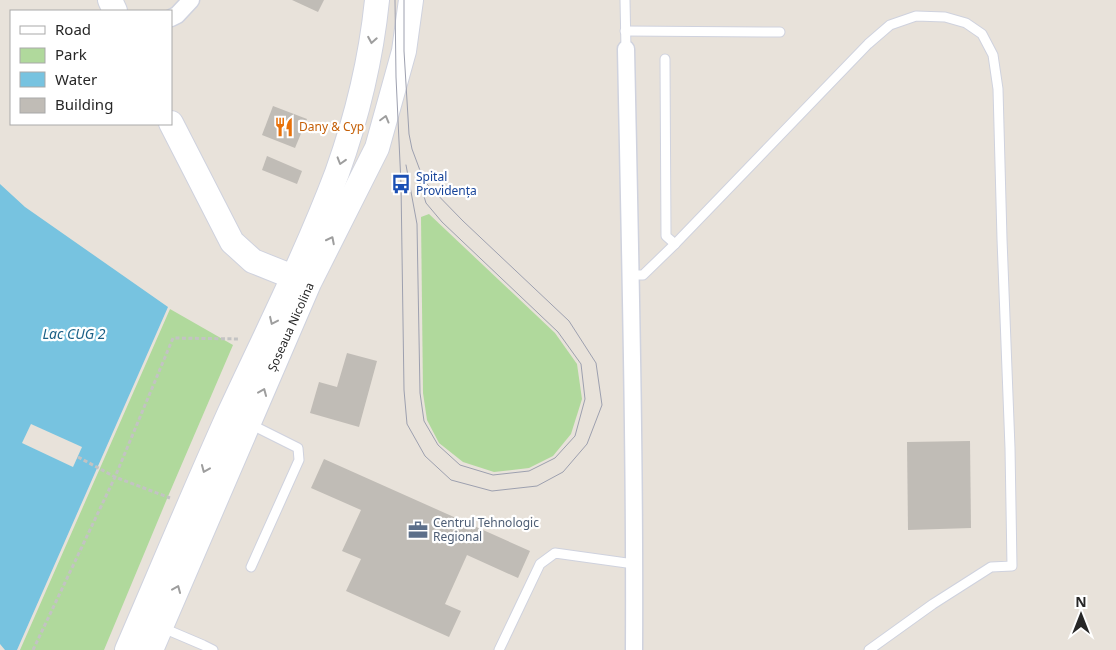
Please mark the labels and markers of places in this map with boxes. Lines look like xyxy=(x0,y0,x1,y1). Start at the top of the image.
restaurant icon: Dany & Cyp xyxy=(273,116,295,138)
place label: Dany & Cyp xyxy=(299,118,364,135)
place label: Spital Providența xyxy=(416,168,477,199)
bus stop icon: Spital Providența xyxy=(390,173,412,195)
place label: Centrul Tehnologic Regional xyxy=(433,514,539,545)
office icon: Centrul Tehnologic Regional xyxy=(407,519,429,541)

